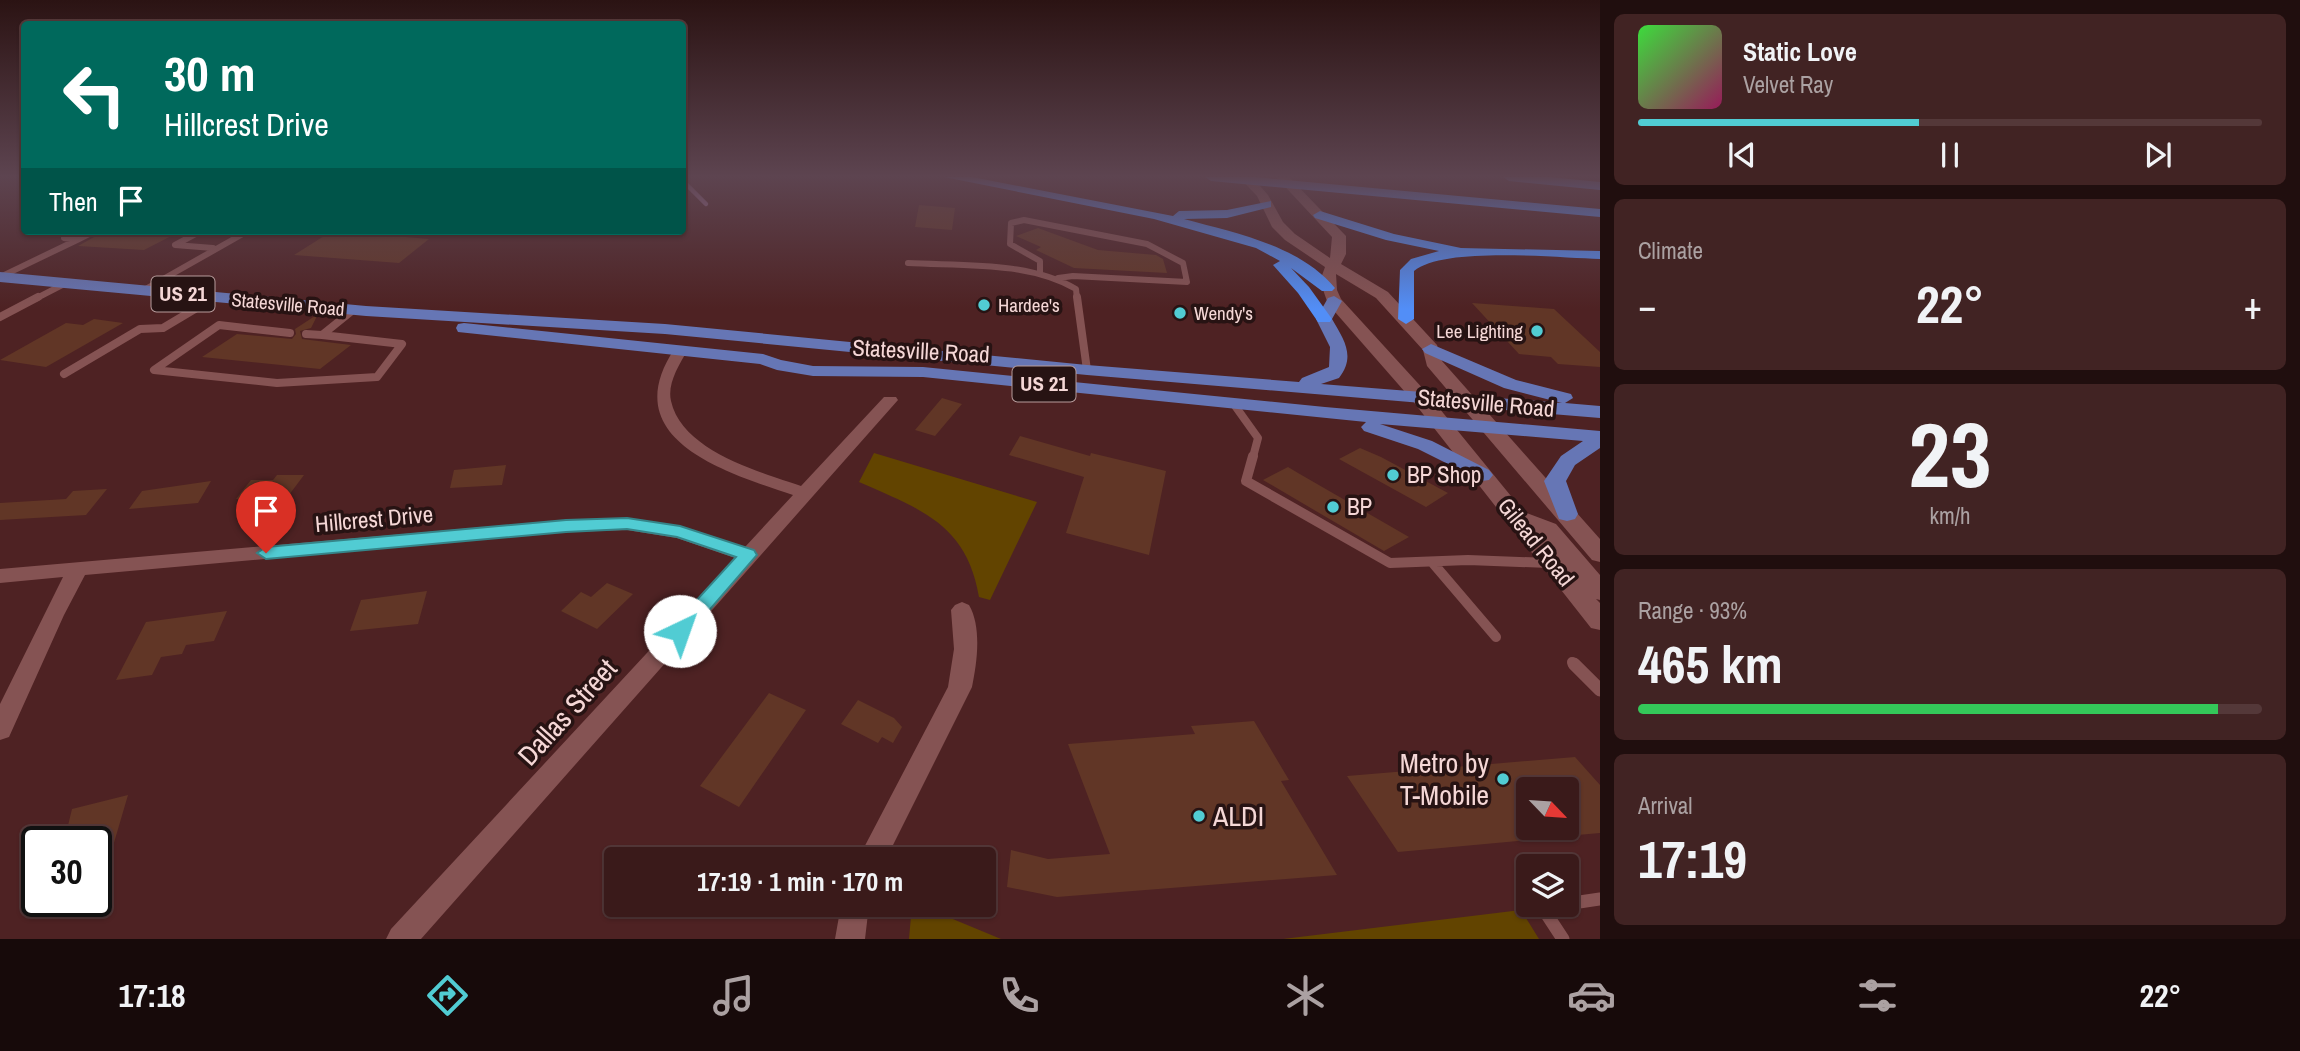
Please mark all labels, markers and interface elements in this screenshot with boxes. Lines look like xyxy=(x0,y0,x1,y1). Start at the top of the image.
text: Static Love xyxy=(1743,34,1857,69)
text: 30 m xyxy=(164,40,256,106)
icon: left xyxy=(49,49,140,140)
text: Velvet Ray xyxy=(1743,69,1833,100)
text: Hillcrest Drive xyxy=(164,103,329,146)
icon: previous xyxy=(1723,136,1761,174)
icon: pause xyxy=(1931,136,1969,174)
icon: next xyxy=(2139,136,2177,174)
icon: arrive xyxy=(112,182,150,220)
text: Then xyxy=(49,184,98,219)
text: Climate xyxy=(1638,235,1703,266)
text: 22° xyxy=(1916,269,1984,339)
road number: US 21 xyxy=(152,276,214,312)
text: − xyxy=(1638,280,1656,331)
text: + xyxy=(2244,280,2262,331)
street label: Statesville Road xyxy=(230,286,346,322)
place label: Hardee's xyxy=(998,292,1060,318)
marker: Hardee's xyxy=(976,297,992,313)
place label: Wendy's xyxy=(1194,300,1253,326)
marker: Wendy's xyxy=(1172,305,1188,321)
place label: Lee Lighting xyxy=(1436,318,1523,344)
marker: Lee Lighting xyxy=(1529,323,1545,339)
street label: Statesville Road xyxy=(852,331,990,370)
road number: US 21 xyxy=(1012,366,1076,402)
street label: Statesville Road xyxy=(1416,381,1556,424)
text: 23 xyxy=(1909,393,1992,515)
place label: BP Shop xyxy=(1407,459,1481,490)
marker: BP Shop xyxy=(1385,467,1401,483)
pin xyxy=(236,481,296,553)
place label: BP xyxy=(1347,491,1372,522)
street label: Gilead Road xyxy=(1491,491,1582,593)
icon: arrive xyxy=(247,492,285,530)
street label: Hillcrest Drive xyxy=(314,498,434,539)
marker: BP xyxy=(1325,499,1341,515)
text: km/h xyxy=(1930,500,1970,531)
position arrow xyxy=(643,594,717,668)
text: Range · 93% xyxy=(1638,595,1747,626)
text: 465 km xyxy=(1638,629,1783,699)
street label: Dallas Street xyxy=(509,650,625,774)
place label: Metro by T-Mobile xyxy=(1400,744,1490,814)
marker: Metro by T-Mobile xyxy=(1495,771,1511,787)
north arrow xyxy=(1516,777,1578,840)
map controls xyxy=(1516,777,1579,917)
text: Arrival xyxy=(1638,790,1693,821)
place label: ALDI xyxy=(1212,797,1264,835)
marker: ALDI xyxy=(1191,808,1207,824)
text: 17:19 xyxy=(1638,824,1747,894)
speed limit sign: 30 xyxy=(21,826,112,917)
button: layers xyxy=(1516,854,1579,917)
text: 17:19 · 1 min · 170 m xyxy=(697,864,903,899)
icon: directions xyxy=(423,971,472,1020)
icon: music xyxy=(709,971,758,1020)
icon: phone xyxy=(995,971,1044,1020)
icon: climate xyxy=(1281,971,1330,1020)
icon: car xyxy=(1567,971,1616,1020)
icon: filters xyxy=(1853,971,1902,1020)
text: 17:18 xyxy=(119,974,186,1017)
text: 22° xyxy=(2139,974,2181,1017)

